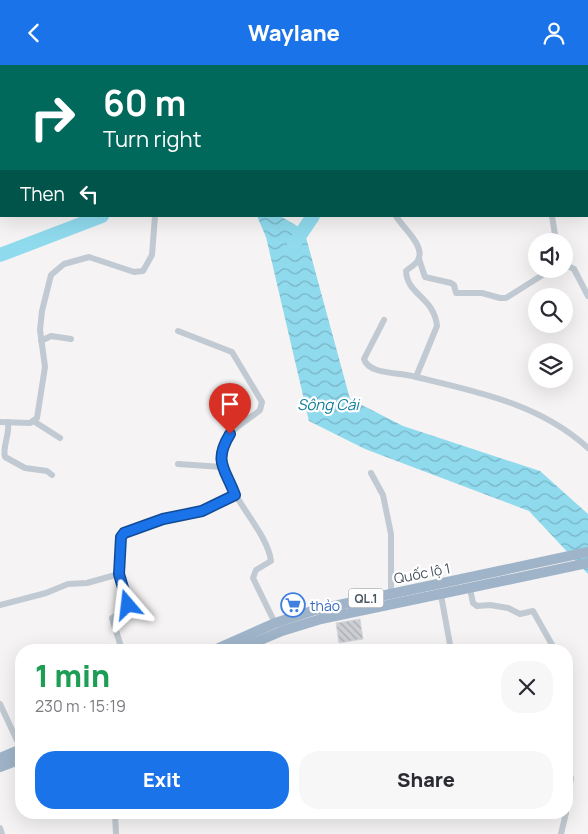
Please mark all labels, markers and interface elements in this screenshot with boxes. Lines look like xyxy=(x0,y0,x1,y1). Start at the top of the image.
text: Waylane xyxy=(248,18,340,48)
icon: back xyxy=(20,19,48,47)
icon: person xyxy=(540,19,568,47)
text: 60 m xyxy=(103,79,186,127)
icon: right xyxy=(20,85,85,150)
text: Turn right xyxy=(103,124,201,154)
icon: left xyxy=(75,180,103,208)
text: Then xyxy=(20,181,65,207)
map controls xyxy=(528,233,573,388)
button: sound xyxy=(528,233,573,278)
button: search xyxy=(528,288,573,333)
button: layers xyxy=(528,343,573,388)
pin xyxy=(209,383,251,434)
icon: arrive xyxy=(216,390,244,418)
water label: Sông Cái xyxy=(297,394,361,415)
street label: Quốc lộ 1 xyxy=(392,558,452,588)
position arrow xyxy=(101,578,153,630)
road number: QL.1 xyxy=(348,589,384,607)
supermarket icon: thảo xyxy=(280,592,306,618)
place label: thảo xyxy=(310,596,340,615)
text: 1 min xyxy=(35,655,110,696)
button: close xyxy=(501,661,553,713)
text: 230 m · 15:19 xyxy=(35,695,126,717)
button: Exit xyxy=(35,751,289,809)
button: Share xyxy=(299,751,553,809)

